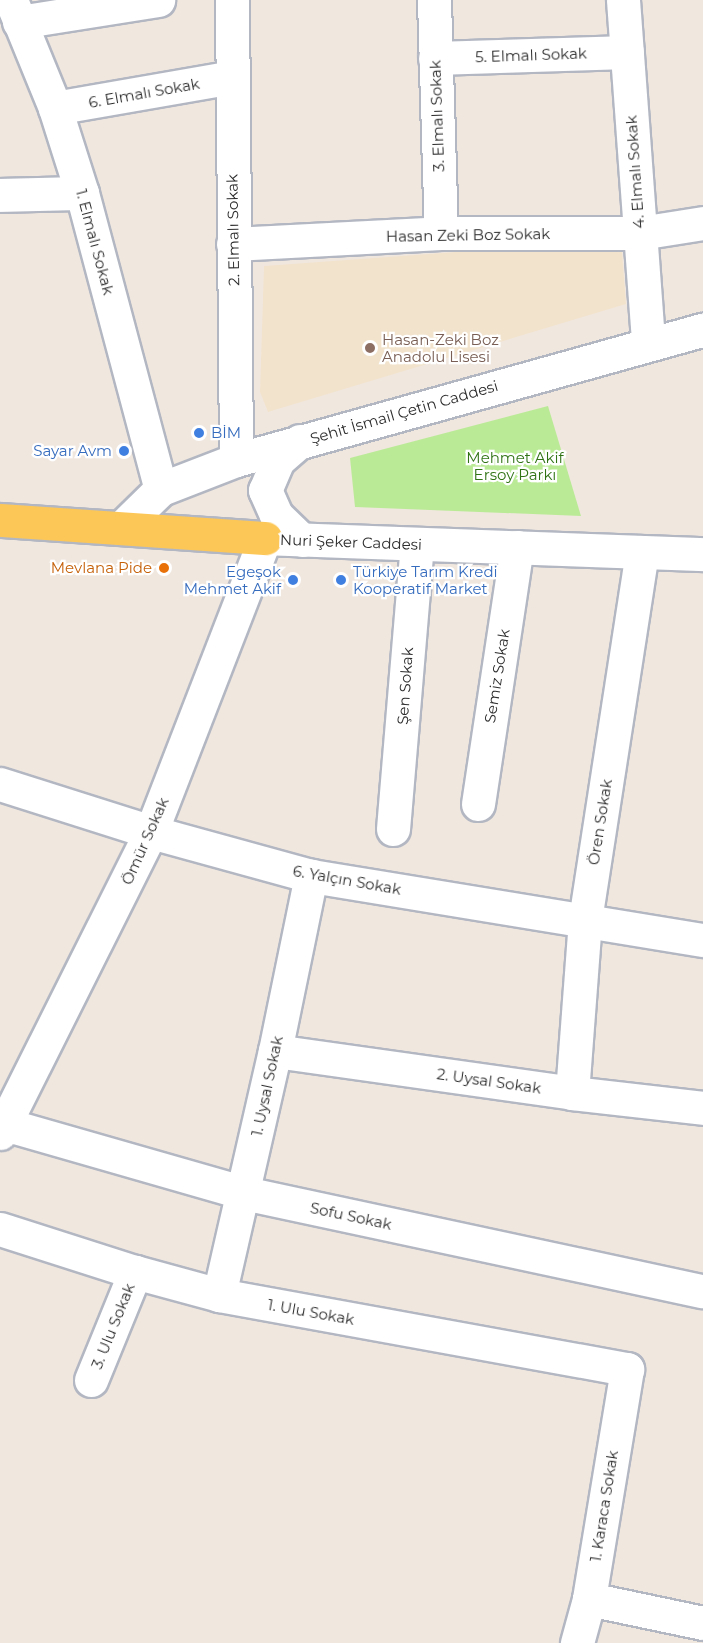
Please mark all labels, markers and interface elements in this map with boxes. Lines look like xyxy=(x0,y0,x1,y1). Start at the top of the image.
street label: 5. Elmalı Sokak xyxy=(475,44,587,66)
street label: 3. Elmalı Sokak xyxy=(426,60,448,172)
street label: 6. Elmalı Sokak xyxy=(87,74,201,112)
street label: 4. Elmalı Sokak xyxy=(622,115,648,229)
street label: 2. Elmalı Sokak xyxy=(223,174,243,286)
street label: 1. Elmalı Sokak xyxy=(72,187,118,297)
street label: Hasan Zeki Boz Sokak xyxy=(386,225,550,245)
place label: Hasan-Zeki Boz Anadolu Lisesi xyxy=(382,330,499,365)
marker: Hasan-Zeki Boz Anadolu Lisesi xyxy=(363,341,377,355)
street label: Şehit İsmail Çetin Caddesi xyxy=(308,377,500,447)
place label: BİM xyxy=(211,424,241,442)
marker: BİM xyxy=(192,426,206,440)
place label: Sayar Avm xyxy=(33,442,112,460)
marker: Sayar Avm xyxy=(117,444,131,458)
park label: Mehmet Akif Ersoy Parkı xyxy=(466,448,564,483)
street label: Nuri Şeker Caddesi xyxy=(280,531,422,553)
place label: Mevlana Pide xyxy=(51,559,152,577)
marker: Mevlana Pide xyxy=(157,561,171,575)
place label: Egeşok Mehmet Akif xyxy=(184,562,281,597)
place label: Türkiye Tarım Kredi Kooperatif Market xyxy=(353,562,498,597)
marker: Egeşok Mehmet Akif xyxy=(286,573,300,587)
marker: Türkiye Tarım Kredi Kooperatif Market xyxy=(334,573,348,587)
street label: Semiz Sokak xyxy=(481,628,513,724)
street label: Şen Sokak xyxy=(393,647,417,725)
street label: Ören Sokak xyxy=(584,778,616,866)
street label: Ömür Sokak xyxy=(118,794,172,888)
street label: 6. Yalçın Sokak xyxy=(291,862,403,898)
street label: 1. Uysal Sokak xyxy=(248,1034,286,1138)
street label: 2. Uysal Sokak xyxy=(436,1065,542,1097)
street label: Sofu Sokak xyxy=(309,1199,393,1233)
street label: 3. Ulu Sokak xyxy=(88,1281,138,1371)
street label: 1. Ulu Sokak xyxy=(266,1296,356,1328)
street label: 1. Karaca Sokak xyxy=(586,1449,622,1563)

